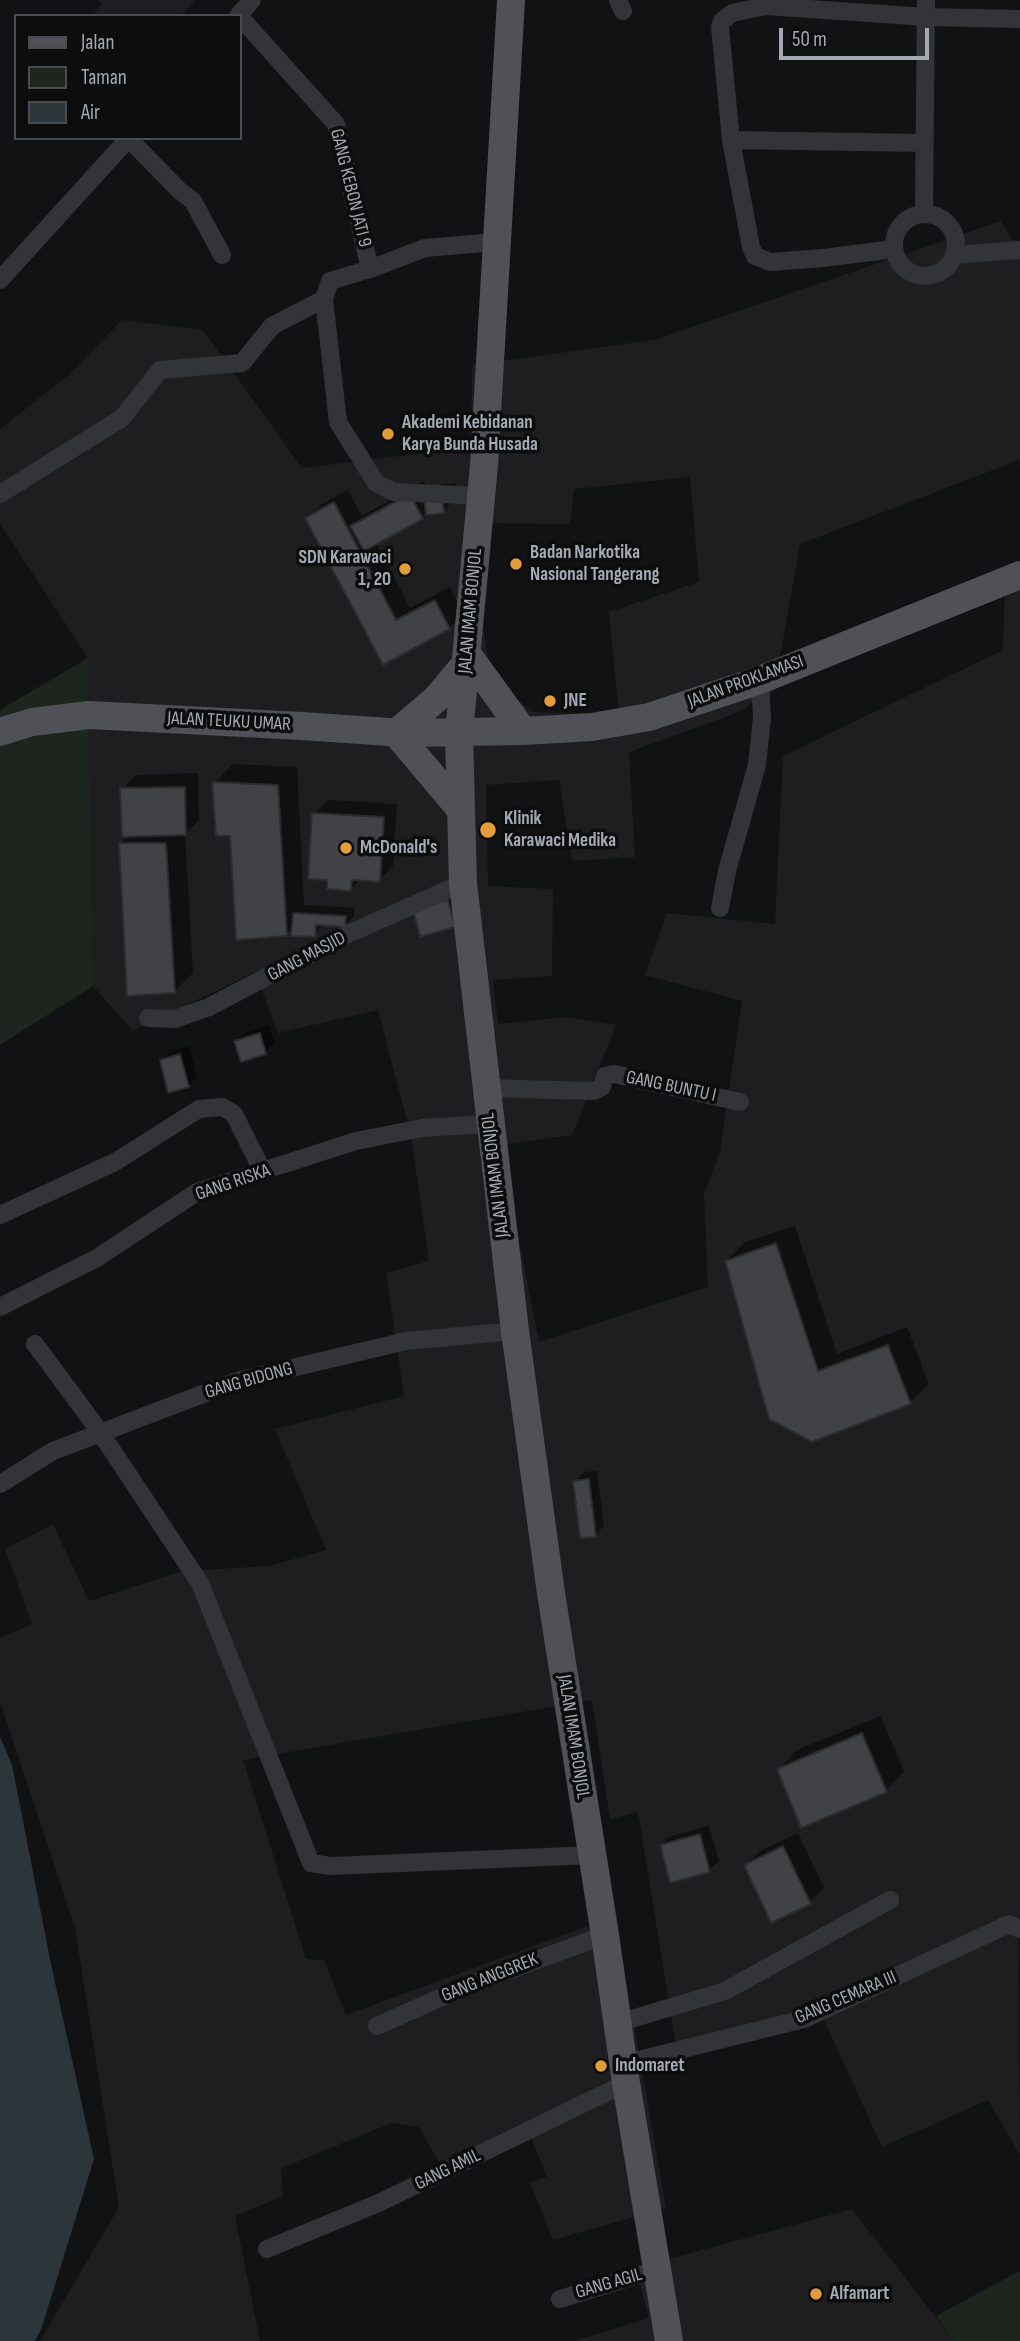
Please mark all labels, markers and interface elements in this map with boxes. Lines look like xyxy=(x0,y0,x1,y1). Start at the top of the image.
legend xyxy=(14,14,242,140)
scale bar xyxy=(782,14,932,58)
text: 50 m xyxy=(792,27,827,52)
text: Jalan xyxy=(81,30,114,55)
text: Taman xyxy=(81,65,127,90)
text: Air xyxy=(81,100,100,125)
street label: GANG KEBON JATI 9 xyxy=(324,127,376,249)
place label: Akademi Kebidanan Karya Bunda Husada xyxy=(402,412,538,456)
marker: Akademi Kebidanan Karya Bunda Husada xyxy=(380,426,396,442)
place label: Badan Narkotika Nasional Tangerang xyxy=(530,542,660,586)
place label: SDN Karawaci 1, 20 xyxy=(298,547,391,591)
street label: JALAN IMAM BONJOL xyxy=(454,548,488,674)
marker: Badan Narkotika Nasional Tangerang xyxy=(508,556,524,572)
marker: SDN Karawaci 1, 20 xyxy=(397,561,413,577)
street label: JALAN PROKLAMASI xyxy=(685,651,807,713)
place label: JNE xyxy=(564,690,587,712)
marker: JNE xyxy=(542,693,558,709)
street label: JALAN TEUKU UMAR xyxy=(167,707,291,737)
place label: Klinik Karawaci Medika xyxy=(504,808,616,852)
marker: Klinik Karawaci Medika xyxy=(478,820,498,840)
place label: McDonald's xyxy=(360,837,437,859)
marker: McDonald's xyxy=(338,840,354,856)
street label: GANG MASJID xyxy=(264,927,350,987)
street label: GANG BUNTU I xyxy=(624,1066,718,1108)
street label: JALAN IMAM BONJOL xyxy=(477,1111,515,1239)
street label: GANG RISKA xyxy=(193,1160,273,1206)
street label: GANG BIDONG xyxy=(203,1358,295,1404)
street label: JALAN IMAM BONJOL xyxy=(552,1673,594,1801)
street label: GANG ANGGREK xyxy=(438,1948,542,2008)
street label: GANG CEMARA III xyxy=(792,1966,900,2030)
place label: Indomaret xyxy=(615,2055,685,2077)
marker: Indomaret xyxy=(593,2058,609,2074)
street label: GANG AMIL xyxy=(411,2144,485,2196)
street label: GANG AGIL xyxy=(573,2264,645,2304)
place label: Alfamart xyxy=(830,2283,889,2305)
marker: Alfamart xyxy=(808,2286,824,2302)

